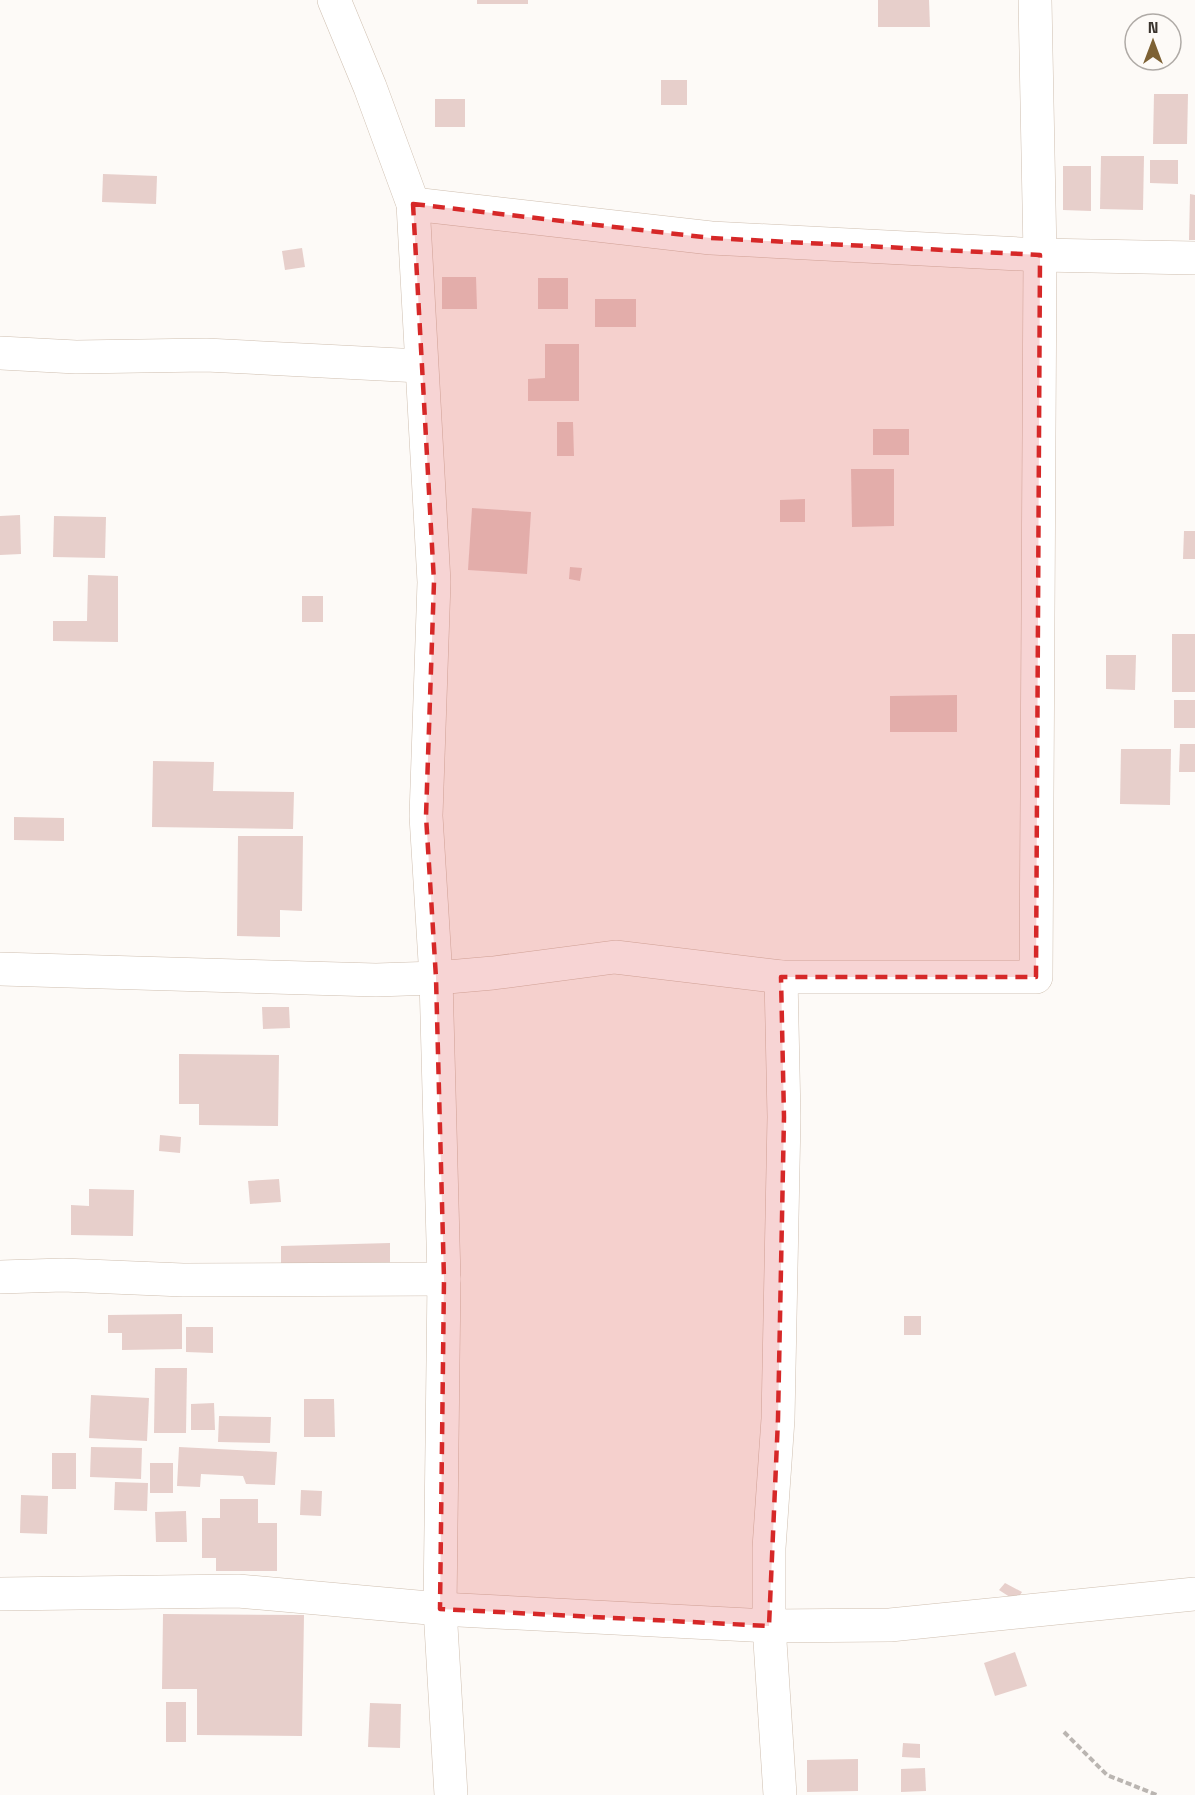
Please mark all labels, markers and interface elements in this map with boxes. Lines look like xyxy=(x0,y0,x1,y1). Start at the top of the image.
north arrow xyxy=(1123,12,1183,72)
text: N xyxy=(1148,17,1158,38)

